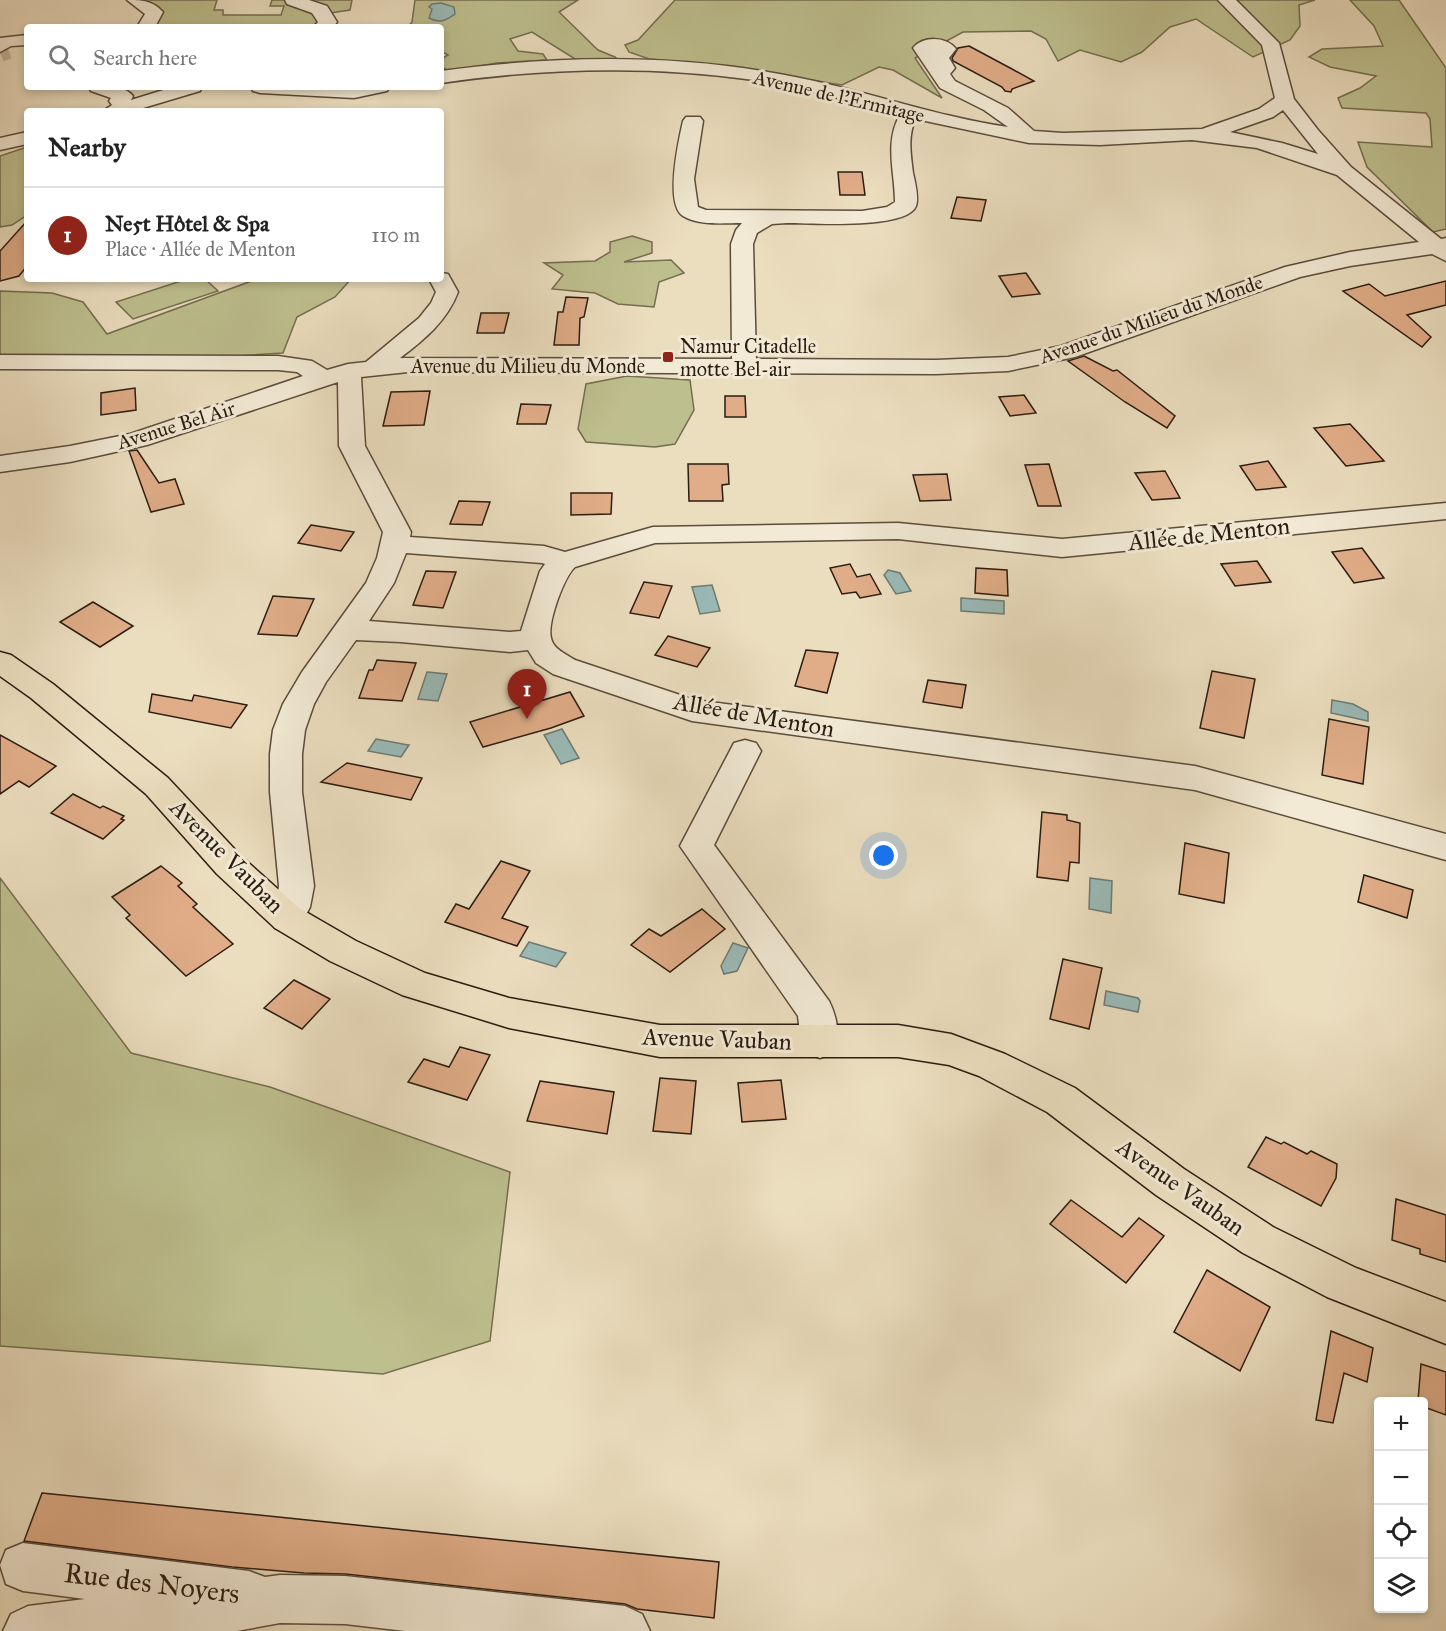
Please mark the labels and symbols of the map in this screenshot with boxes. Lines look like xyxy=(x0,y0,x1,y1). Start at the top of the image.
street label: Avenue de l'Ermitage xyxy=(750,64,927,128)
street label: Avenue du Milieu du Monde xyxy=(1035,270,1266,369)
place label: Namur Citadelle motte Bel-air xyxy=(680,334,816,381)
marker: Namur Citadelle motte Bel-air xyxy=(661,350,675,364)
street label: Avenue du Milieu du Monde xyxy=(410,354,645,378)
street label: Avenue Bel Air xyxy=(113,396,238,455)
street label: Allée de Menton xyxy=(1126,511,1291,558)
pin: 1 xyxy=(508,670,546,719)
street label: Allée de Menton xyxy=(670,686,837,744)
street label: Avenue Vauban xyxy=(163,792,291,920)
your location xyxy=(869,841,898,870)
street label: Avenue Vauban xyxy=(641,1021,792,1057)
street label: Avenue Vauban xyxy=(1110,1131,1251,1242)
street label: Rue des Noyers xyxy=(62,1555,242,1611)

